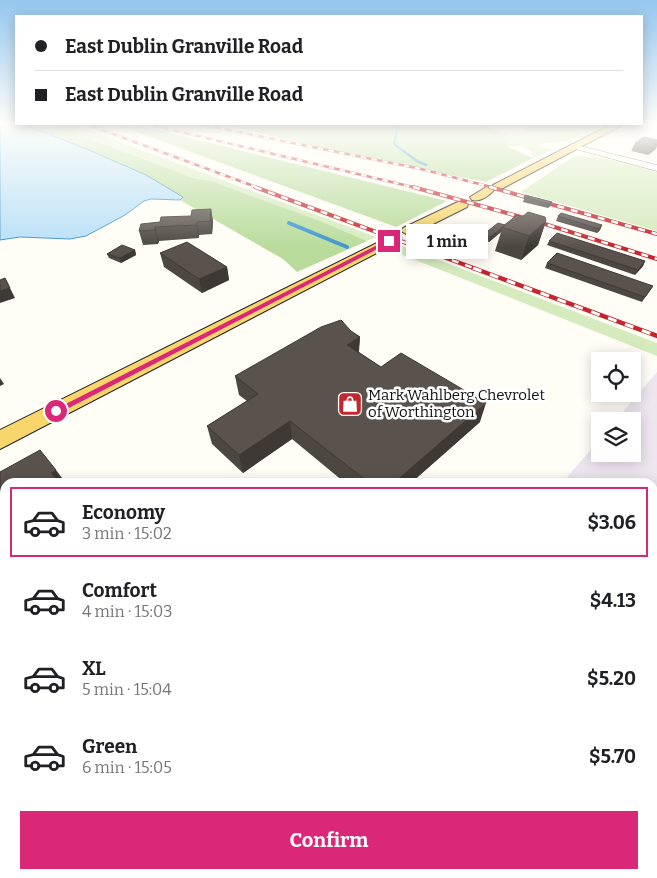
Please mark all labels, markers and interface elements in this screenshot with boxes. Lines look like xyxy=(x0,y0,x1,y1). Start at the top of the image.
text: East Dublin Granville Road xyxy=(65,35,303,58)
text: East Dublin Granville Road xyxy=(65,83,303,106)
callout: 1 min xyxy=(406,224,489,258)
route end xyxy=(378,230,400,252)
text: 1 min xyxy=(427,232,467,251)
map controls xyxy=(591,352,641,462)
button: locate xyxy=(591,352,641,402)
place label: Mark Wahlberg Chevrolet of Worthington xyxy=(368,386,545,421)
shop icon: Mark Wahlberg Chevrolet of Worthington xyxy=(337,391,363,417)
route start xyxy=(45,400,67,422)
button: layers xyxy=(591,412,641,462)
icon: car xyxy=(22,500,67,545)
text: Economy xyxy=(82,501,165,524)
text: $3.06 xyxy=(587,511,636,534)
text: 3 min · 15:02 xyxy=(82,524,172,543)
icon: car xyxy=(22,578,67,623)
text: Comfort xyxy=(82,579,157,602)
text: $4.13 xyxy=(590,589,636,612)
text: 4 min · 15:03 xyxy=(82,602,172,621)
icon: car xyxy=(22,656,67,701)
text: XL xyxy=(82,657,106,680)
text: $5.20 xyxy=(587,667,636,690)
text: 5 min · 15:04 xyxy=(82,680,172,699)
icon: car xyxy=(22,734,67,779)
text: Green xyxy=(82,735,137,758)
text: $5.70 xyxy=(589,745,636,768)
text: 6 min · 15:05 xyxy=(82,758,172,777)
button: Confirm xyxy=(20,811,638,869)

